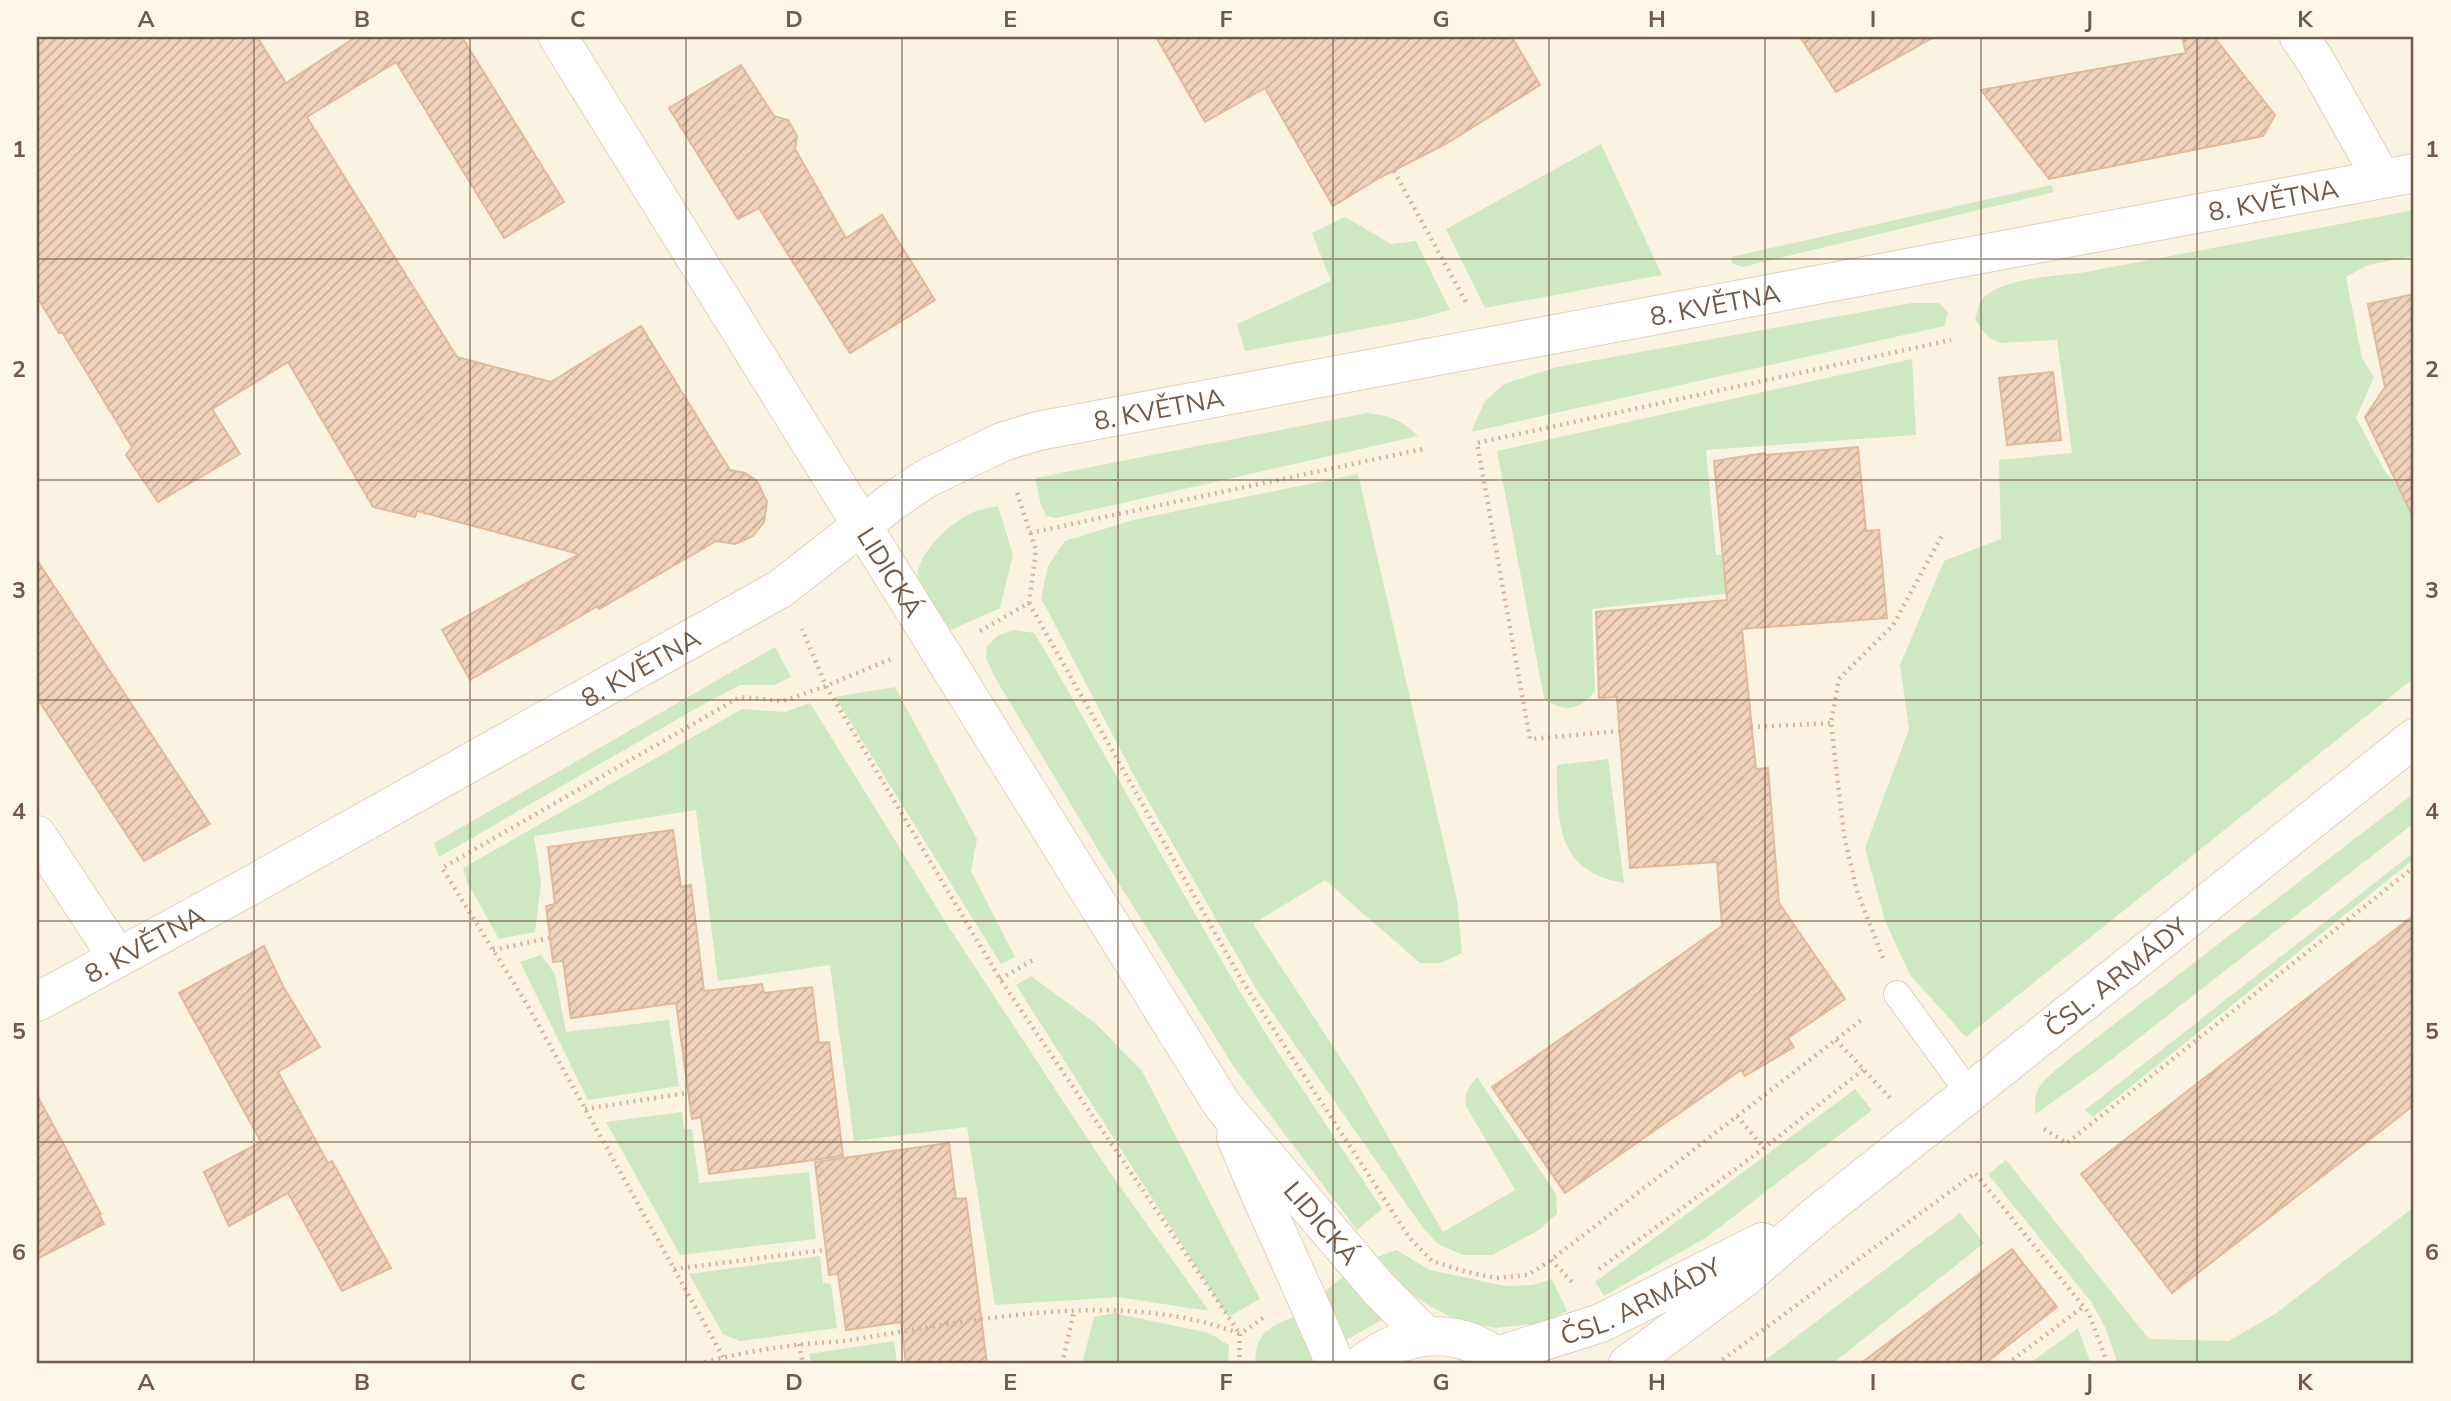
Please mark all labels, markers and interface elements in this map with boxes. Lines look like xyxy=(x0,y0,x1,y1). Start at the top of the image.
text: A xyxy=(137,4,155,33)
text: B xyxy=(354,4,370,33)
text: C xyxy=(570,4,586,33)
text: D xyxy=(785,4,803,33)
text: E xyxy=(1003,4,1017,33)
text: F xyxy=(1219,4,1233,33)
text: G xyxy=(1432,4,1450,33)
text: H xyxy=(1648,4,1666,33)
text: I xyxy=(1870,4,1876,33)
text: J xyxy=(2085,4,2093,33)
text: K xyxy=(2297,4,2314,33)
text: 1 xyxy=(12,134,26,163)
text: 1 xyxy=(2425,134,2439,163)
street label: 8. KVĚTNA xyxy=(2205,171,2341,228)
street label: 8. KVĚTNA xyxy=(1647,276,1783,332)
text: 2 xyxy=(12,354,26,383)
text: 2 xyxy=(2425,354,2439,383)
street label: 8. KVĚTNA xyxy=(1091,380,1227,437)
street label: LIDICKÁ xyxy=(850,521,931,623)
text: 3 xyxy=(12,575,26,604)
text: 3 xyxy=(2425,575,2439,604)
street label: 8. KVĚTNA xyxy=(575,621,706,714)
text: 4 xyxy=(12,796,26,825)
text: 4 xyxy=(2425,796,2439,825)
street label: 8. KVĚTNA xyxy=(78,898,210,990)
street label: ČSL. ARMÁDY xyxy=(2037,909,2195,1043)
text: 5 xyxy=(12,1016,26,1045)
text: 5 xyxy=(2425,1016,2439,1045)
street label: LIDICKÁ xyxy=(1277,1174,1367,1271)
text: 6 xyxy=(12,1237,26,1266)
text: 6 xyxy=(2425,1237,2439,1266)
street label: ČSL. ARMÁDY xyxy=(1556,1249,1727,1351)
text: A xyxy=(137,1367,155,1396)
text: B xyxy=(354,1367,370,1396)
text: C xyxy=(570,1367,586,1396)
text: D xyxy=(785,1367,803,1396)
text: E xyxy=(1003,1367,1017,1396)
text: F xyxy=(1219,1367,1233,1396)
text: G xyxy=(1432,1367,1450,1396)
text: H xyxy=(1648,1367,1666,1396)
text: I xyxy=(1870,1367,1876,1396)
text: J xyxy=(2085,1367,2093,1396)
text: K xyxy=(2297,1367,2314,1396)

